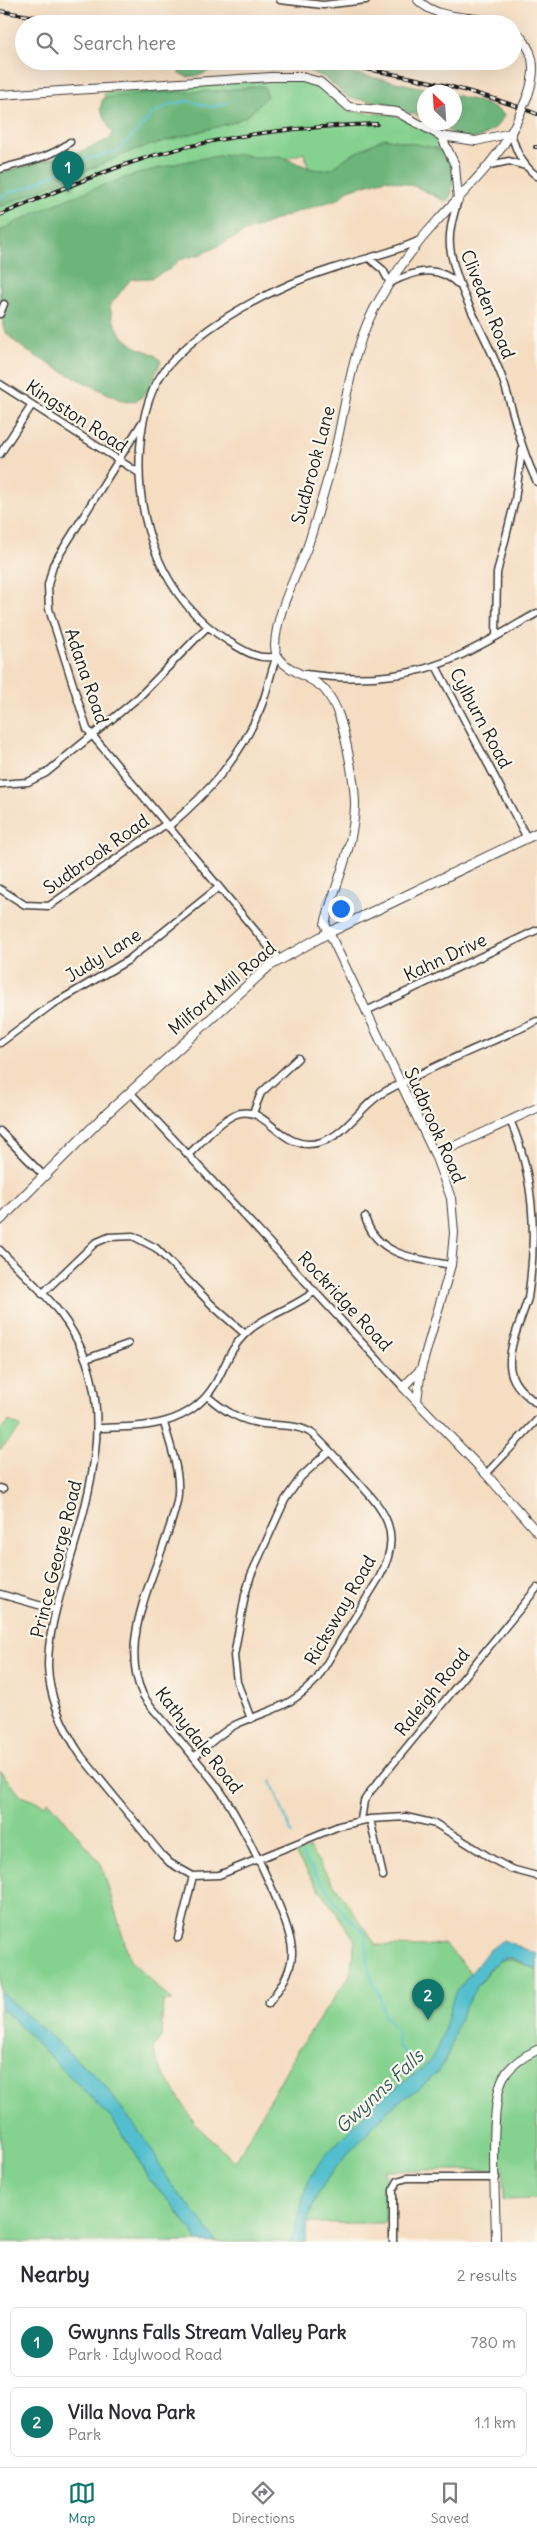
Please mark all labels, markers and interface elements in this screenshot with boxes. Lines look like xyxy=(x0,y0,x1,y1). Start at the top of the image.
search box xyxy=(15,15,522,70)
icon: search xyxy=(33,29,61,57)
text: Search here xyxy=(73,31,176,55)
north arrow xyxy=(417,85,462,130)
pin: 1 xyxy=(52,151,84,192)
street label: Cliveden Road xyxy=(456,246,520,362)
street label: Kingston Road xyxy=(22,375,133,458)
street label: Sudbrook Lane xyxy=(286,403,340,527)
street label: Adana Road xyxy=(60,625,114,727)
street label: Cylburn Road xyxy=(445,664,517,773)
street label: Sudbrook Road xyxy=(39,809,154,899)
your location xyxy=(328,896,354,922)
street label: Judy Lane xyxy=(61,923,145,987)
street label: Kahn Drive xyxy=(400,928,490,986)
street label: Milford Mill Road xyxy=(163,936,281,1040)
street label: Sudbrook Road xyxy=(399,1064,471,1187)
street label: Rockridge Road xyxy=(293,1246,397,1356)
street label: Prince George Road xyxy=(25,1477,87,1640)
street label: Ricksway Road xyxy=(299,1551,381,1669)
street label: Raleigh Road xyxy=(390,1643,475,1741)
street label: Kathydale Road xyxy=(150,1682,248,1798)
pin: 2 xyxy=(412,1979,444,2020)
water label: Gwynns Falls xyxy=(330,2043,429,2138)
text: Nearby xyxy=(20,2261,90,2288)
text: 2 results xyxy=(457,2265,517,2285)
text: Gwynns Falls Stream Valley Park xyxy=(68,2320,346,2344)
text: 1 xyxy=(34,2332,40,2352)
text: 780 m xyxy=(471,2332,516,2352)
text: Park · Idylwood Road xyxy=(68,2344,222,2364)
text: Villa Nova Park xyxy=(68,2400,195,2424)
text: 2 xyxy=(33,2412,41,2432)
text: 1.1 km xyxy=(475,2412,516,2432)
text: Park xyxy=(68,2424,101,2444)
tab: Map xyxy=(68,2479,96,2527)
tab: Directions xyxy=(232,2479,295,2527)
tab: Saved xyxy=(431,2479,469,2527)

